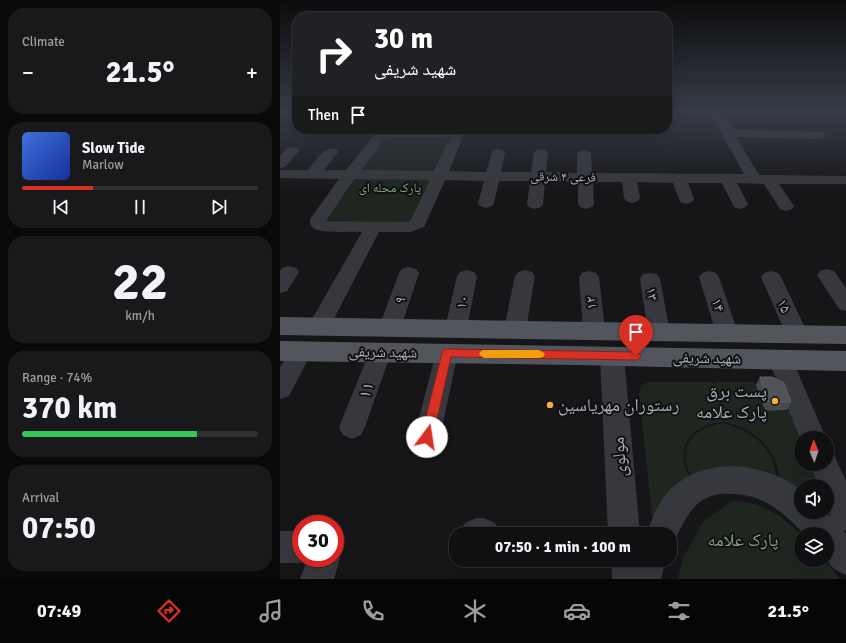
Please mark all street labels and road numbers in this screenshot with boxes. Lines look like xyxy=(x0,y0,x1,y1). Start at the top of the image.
street label: فرعی ۴ شرقی xyxy=(530,168,596,186)
street label: ۱۳ xyxy=(642,286,662,302)
street label: ۹ xyxy=(390,294,410,306)
street label: ۱۰ xyxy=(452,294,472,310)
street label: ۱۲ xyxy=(582,295,600,310)
street label: ۱۴ xyxy=(707,296,729,314)
street label: ۱۵ xyxy=(773,296,795,316)
street label: شهید شریفی xyxy=(349,342,418,363)
street label: شهید شریفی xyxy=(673,348,742,369)
street label: ۱۱ xyxy=(353,379,379,401)
street label: مولوی xyxy=(607,436,631,478)

